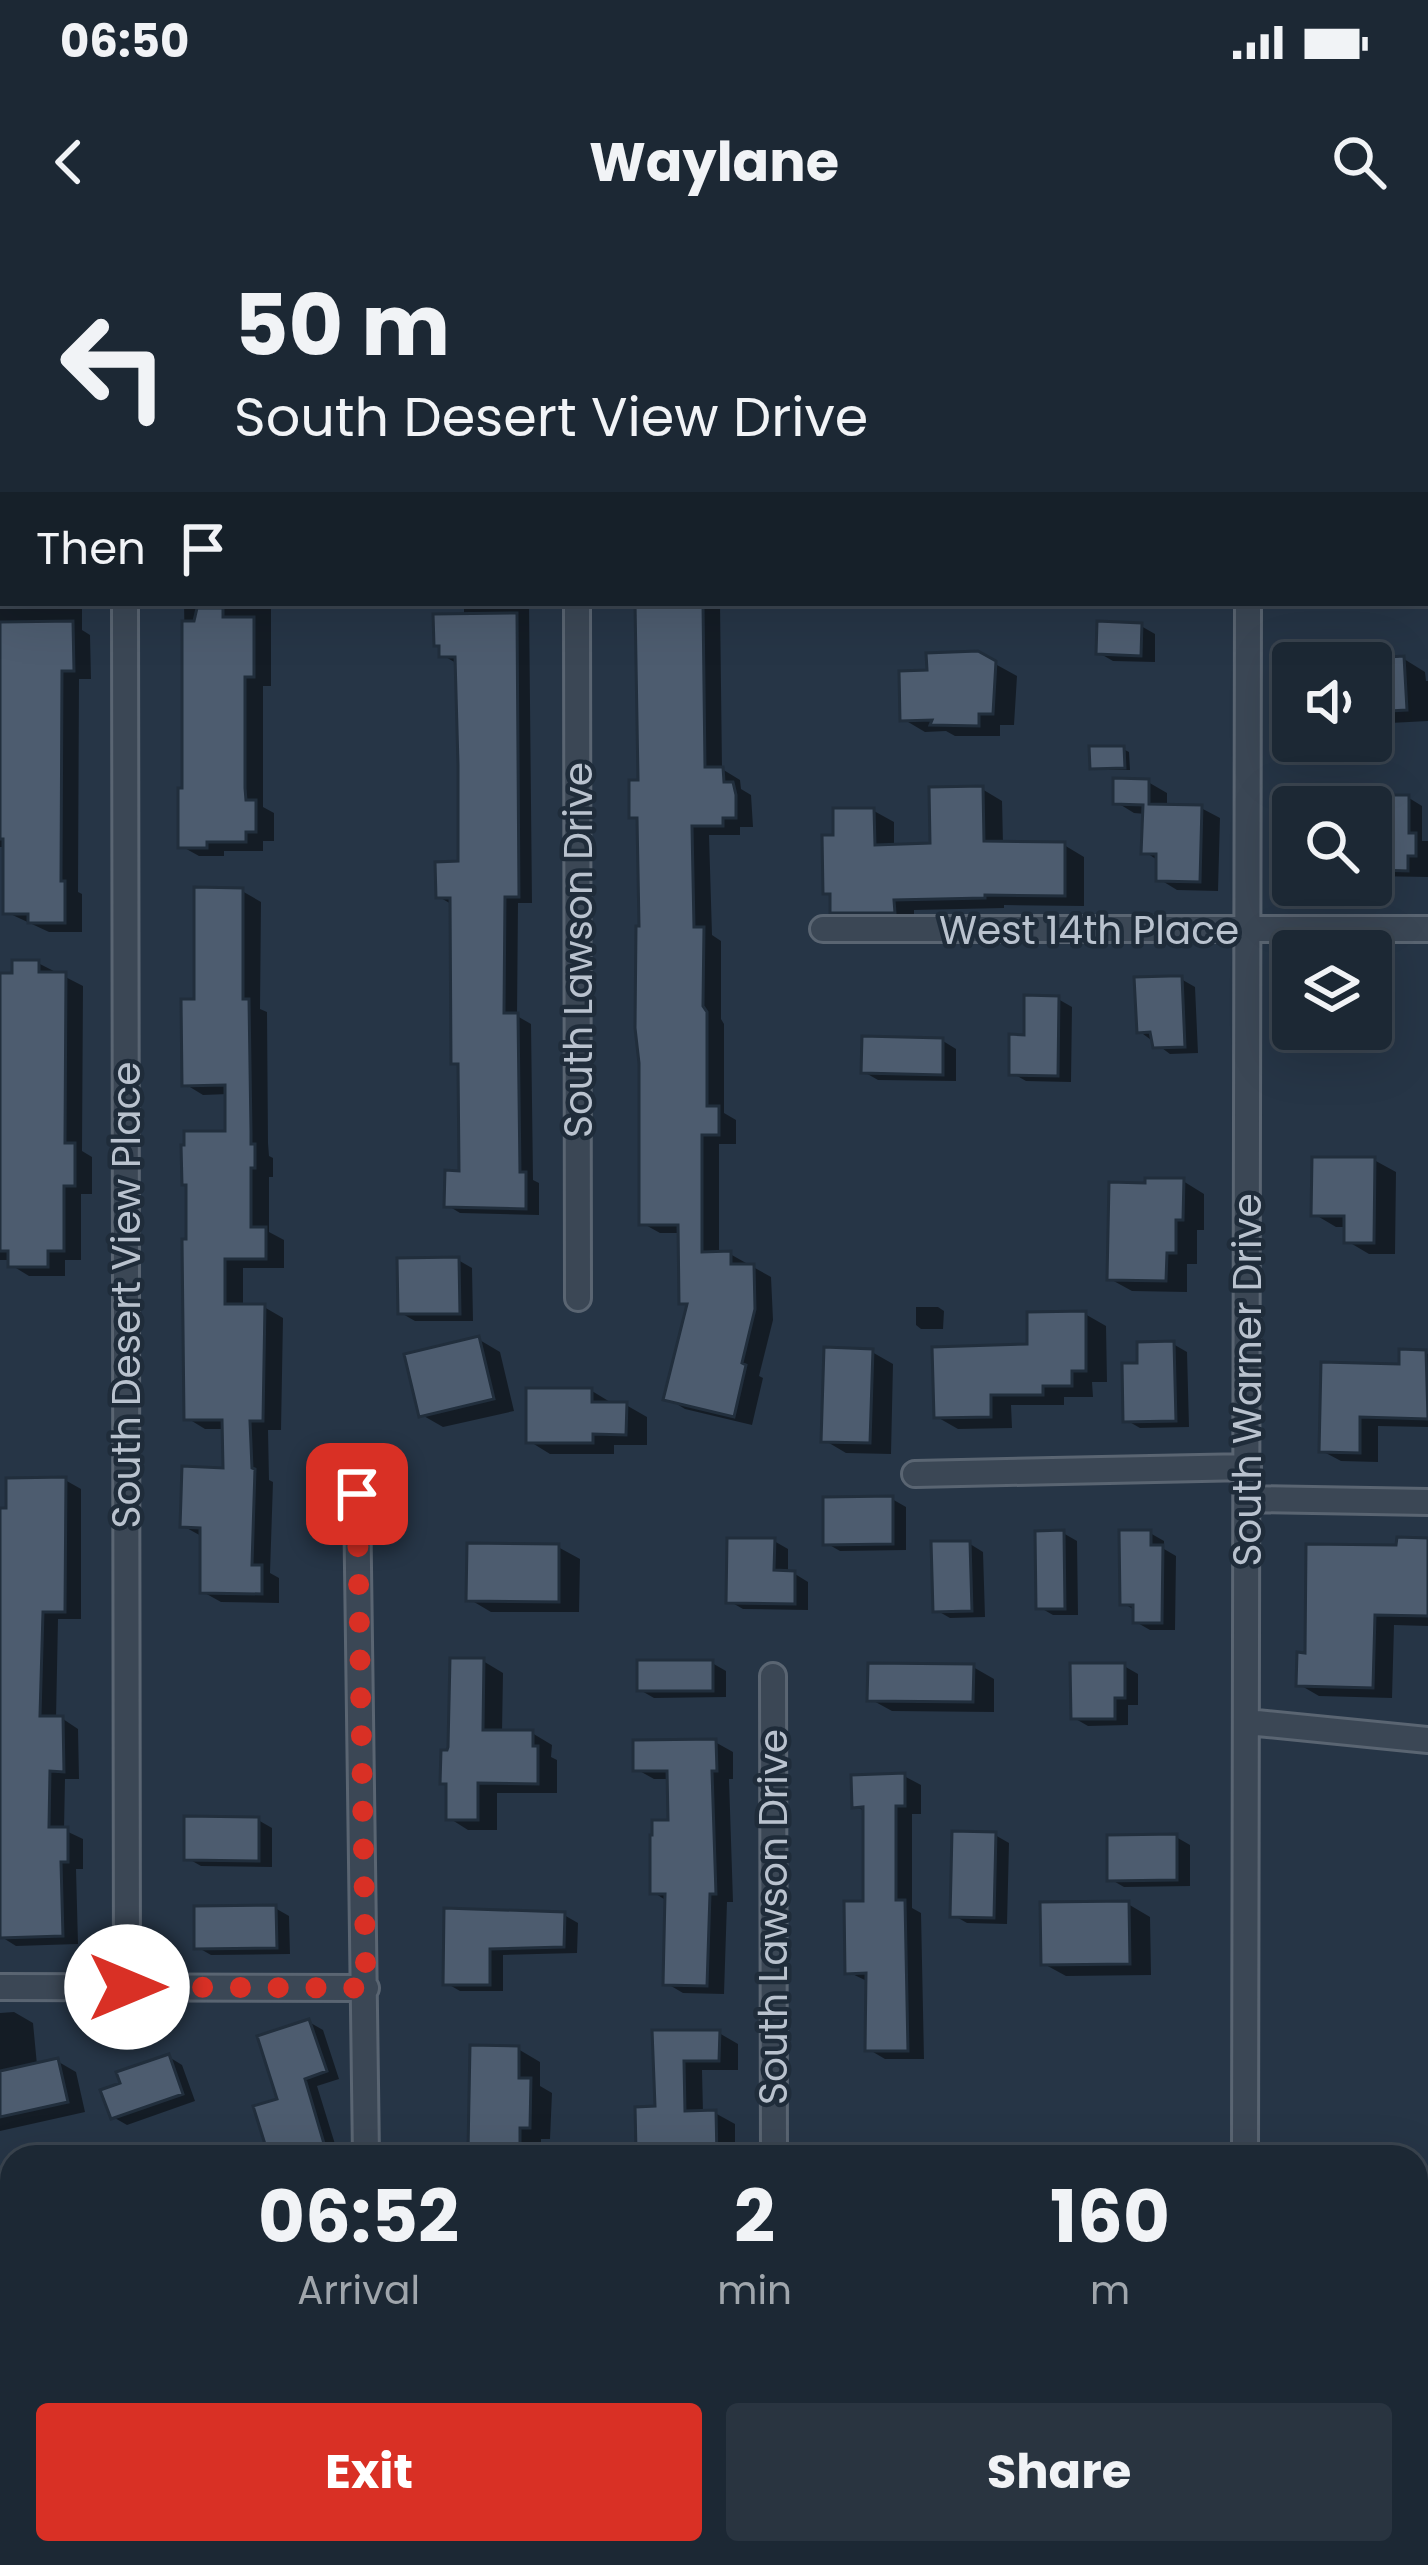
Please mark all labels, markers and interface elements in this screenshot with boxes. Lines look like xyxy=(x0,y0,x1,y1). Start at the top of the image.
text: 06:50 xyxy=(60,10,189,73)
text: Waylane xyxy=(589,124,839,200)
icon: back xyxy=(36,129,102,195)
icon: search xyxy=(1326,129,1392,195)
text: 50 m xyxy=(234,267,450,384)
icon: left xyxy=(36,288,192,444)
text: South Desert View Drive xyxy=(234,379,868,455)
icon: arrive xyxy=(170,516,236,582)
text: Then xyxy=(36,517,146,580)
map controls xyxy=(1272,642,1392,1050)
button: sound xyxy=(1272,642,1392,762)
street label: South Lawson Drive xyxy=(551,762,606,1138)
button: search xyxy=(1272,786,1392,906)
street label: West 14th Place xyxy=(939,903,1239,958)
button: layers xyxy=(1272,930,1392,1050)
street label: South Desert View Place xyxy=(99,1062,154,1528)
street label: South Warner Drive xyxy=(1220,1193,1275,1567)
pin xyxy=(306,1443,408,1545)
icon: arrive xyxy=(324,1461,390,1527)
street label: South Lawson Drive xyxy=(746,1729,801,2105)
position arrow xyxy=(64,1924,190,2050)
text: 06:52 xyxy=(258,2166,459,2267)
text: 2 xyxy=(734,2166,775,2267)
text: 160 xyxy=(1050,2166,1170,2267)
text: Arrival xyxy=(297,2263,420,2318)
text: min xyxy=(717,2263,792,2318)
text: m xyxy=(1090,2263,1130,2318)
button: Exit xyxy=(36,2403,702,2541)
button: Share xyxy=(726,2403,1392,2541)

